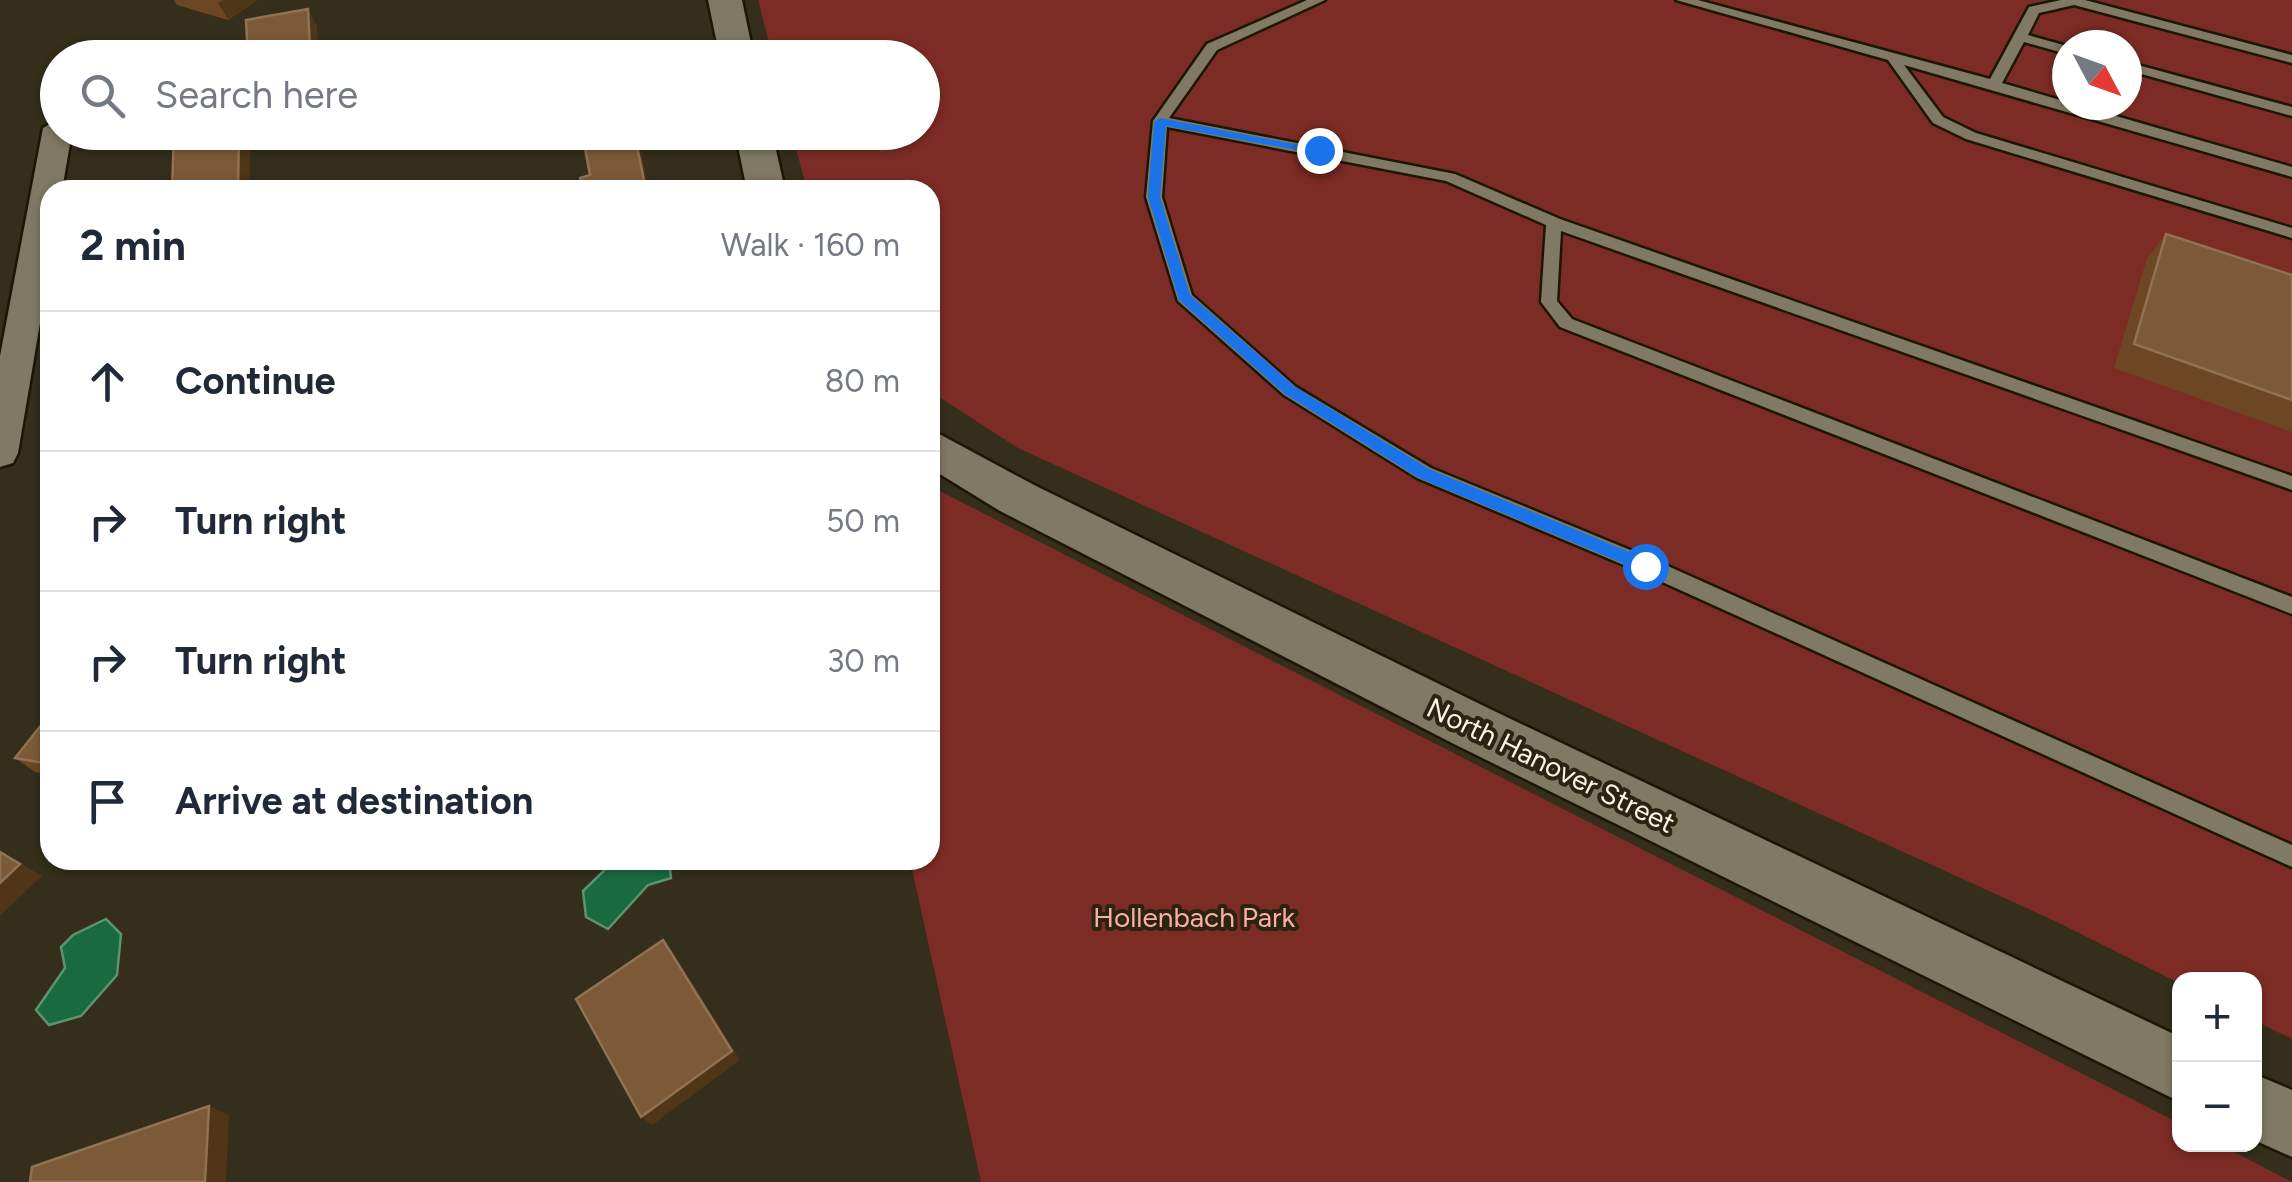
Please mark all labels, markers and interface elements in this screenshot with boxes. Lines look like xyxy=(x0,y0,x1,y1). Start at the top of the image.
north arrow xyxy=(2052,30,2142,120)
search box xyxy=(40,40,940,150)
icon: search xyxy=(75,68,130,123)
text: Search here xyxy=(155,72,358,118)
route end xyxy=(1297,128,1343,174)
text: 2 min xyxy=(80,220,186,271)
text: Walk · 160 m xyxy=(721,226,900,264)
icon: ahead xyxy=(80,354,135,409)
text: Continue xyxy=(175,358,336,404)
text: 80 m xyxy=(825,362,900,400)
icon: right xyxy=(80,494,135,549)
text: Turn right xyxy=(175,498,347,544)
text: 50 m xyxy=(826,502,900,540)
route start xyxy=(1623,544,1669,590)
icon: right xyxy=(80,634,135,689)
text: Turn right xyxy=(175,638,347,684)
text: 30 m xyxy=(827,642,900,680)
street label: North Hanover Street xyxy=(1421,690,1681,840)
icon: arrive xyxy=(80,774,135,829)
text: Arrive at destination xyxy=(175,778,533,824)
park label: Hollenbach Park xyxy=(1093,900,1295,934)
map controls xyxy=(2172,972,2262,1152)
button: + xyxy=(2172,972,2262,1062)
button: − xyxy=(2172,1062,2262,1152)

